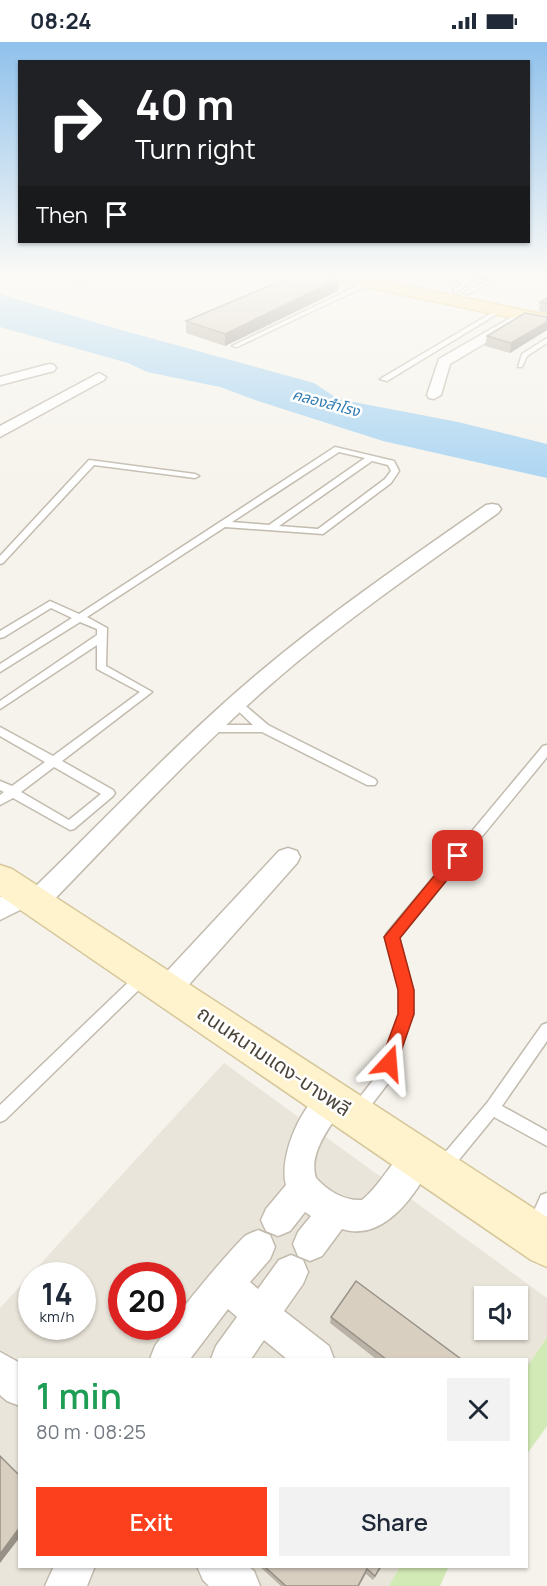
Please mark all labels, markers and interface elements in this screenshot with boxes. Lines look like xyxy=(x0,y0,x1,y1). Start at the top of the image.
text: 08:24 xyxy=(30,6,92,36)
text: 40 m xyxy=(135,75,234,133)
icon: right xyxy=(36,84,114,162)
text: Turn right xyxy=(135,130,256,167)
icon: arrive xyxy=(100,198,133,231)
text: Then xyxy=(36,200,88,230)
water label: คลองสำโรง xyxy=(290,383,363,422)
pin xyxy=(432,830,483,881)
icon: arrive xyxy=(441,839,474,872)
street label: ถนนหนามแดง-บางพลี xyxy=(192,999,356,1122)
position arrow xyxy=(357,1031,421,1095)
speed limit sign: 20 xyxy=(108,1262,186,1340)
text: 14 xyxy=(41,1273,73,1314)
map controls xyxy=(474,1286,528,1340)
button: sound xyxy=(474,1286,528,1340)
text: km/h xyxy=(40,1306,74,1327)
text: 1 min xyxy=(36,1371,122,1420)
button: close xyxy=(447,1378,510,1441)
text: 80 m · 08:25 xyxy=(36,1418,146,1445)
button: Exit xyxy=(36,1487,267,1556)
button: Share xyxy=(279,1487,510,1556)

